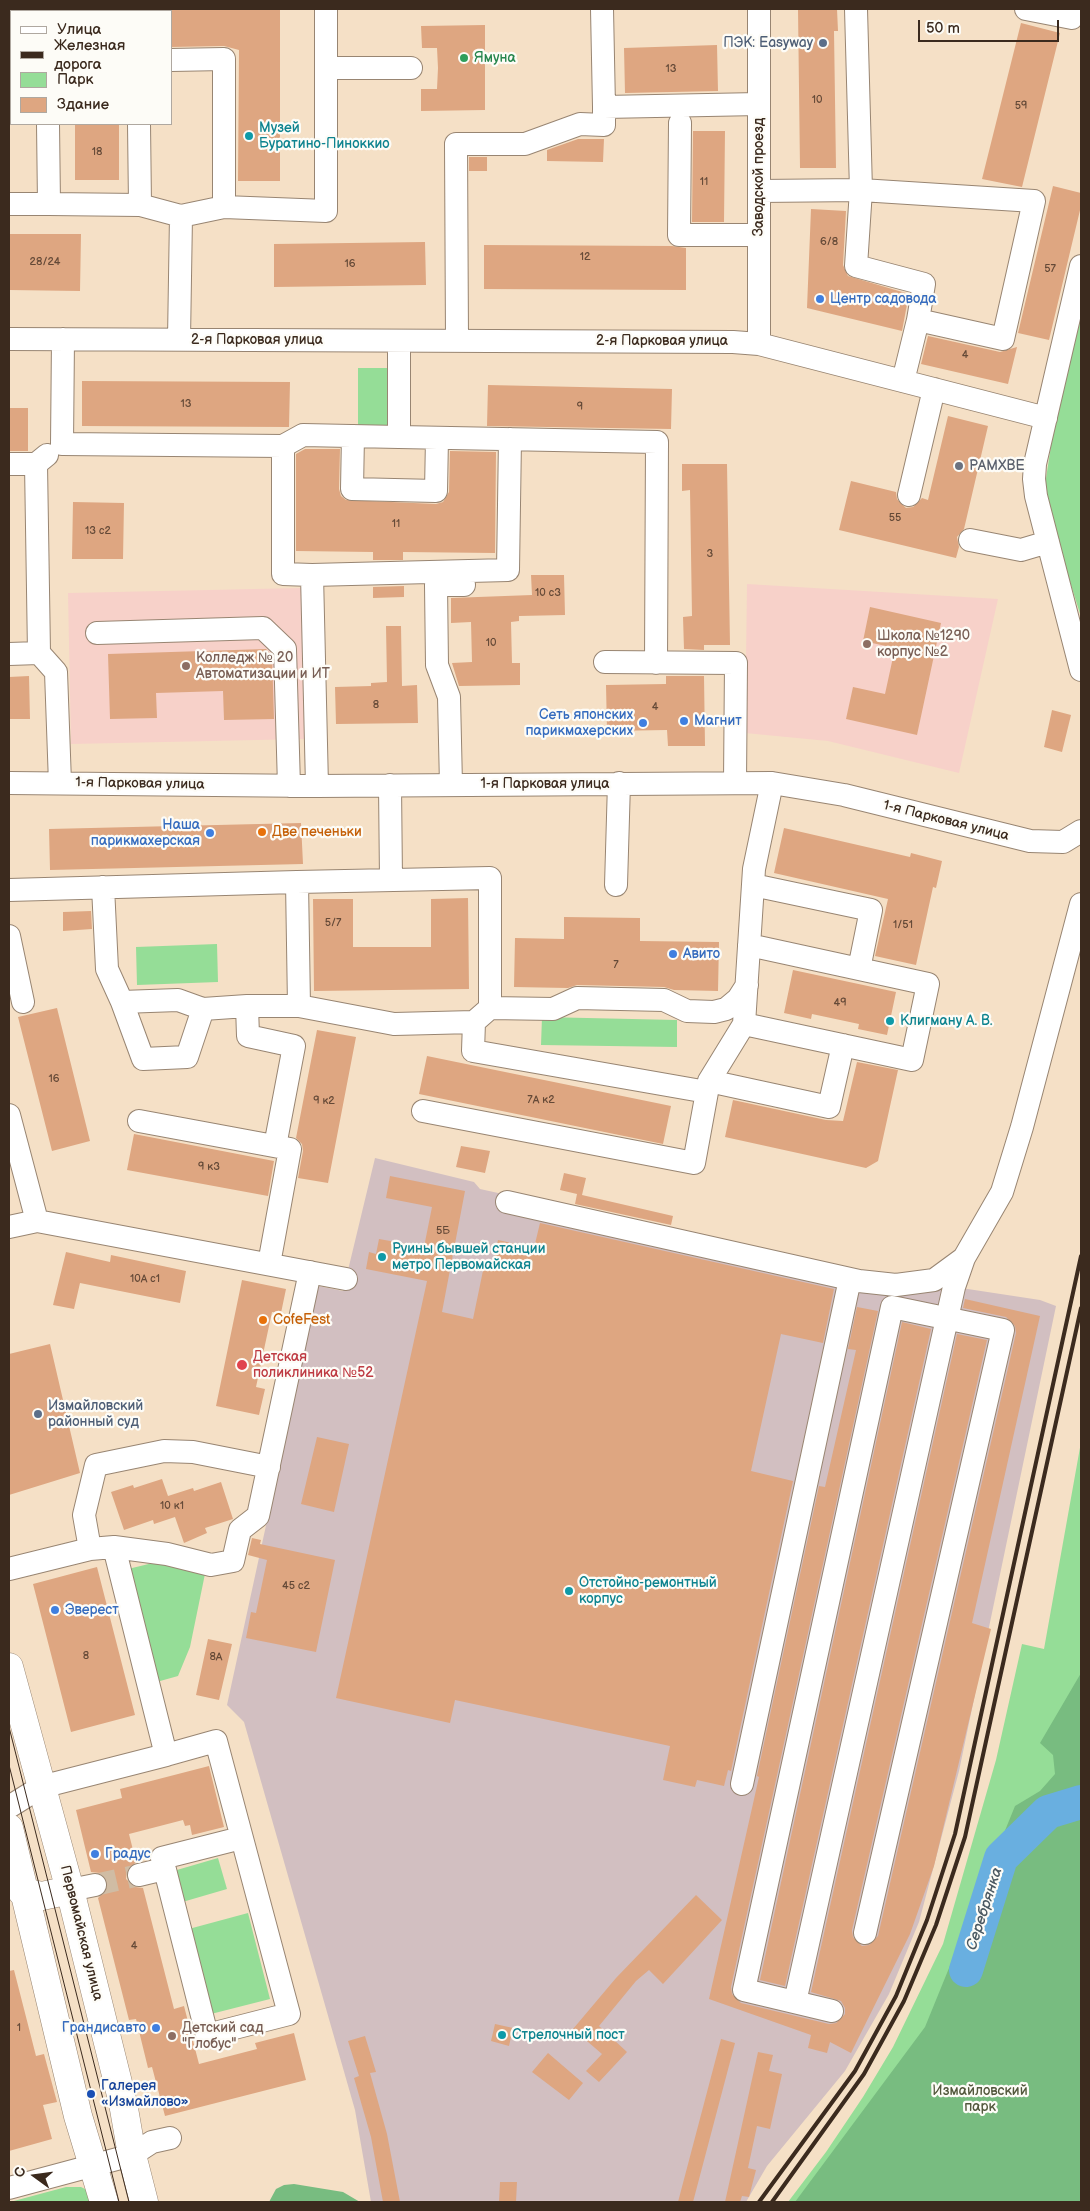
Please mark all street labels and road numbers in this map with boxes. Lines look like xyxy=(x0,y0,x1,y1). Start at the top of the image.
street label: Заводской проезд xyxy=(751,118,767,236)
street label: 2-я Парковая улица xyxy=(191,332,323,348)
street label: 2-я Парковая улица xyxy=(596,333,728,349)
street label: 1-я Парковая улица xyxy=(75,774,205,794)
street label: 1-я Парковая улица xyxy=(480,776,610,792)
street label: 1-я Парковая улица xyxy=(881,797,1011,845)
street label: Первомайская улица xyxy=(56,1864,106,2002)

